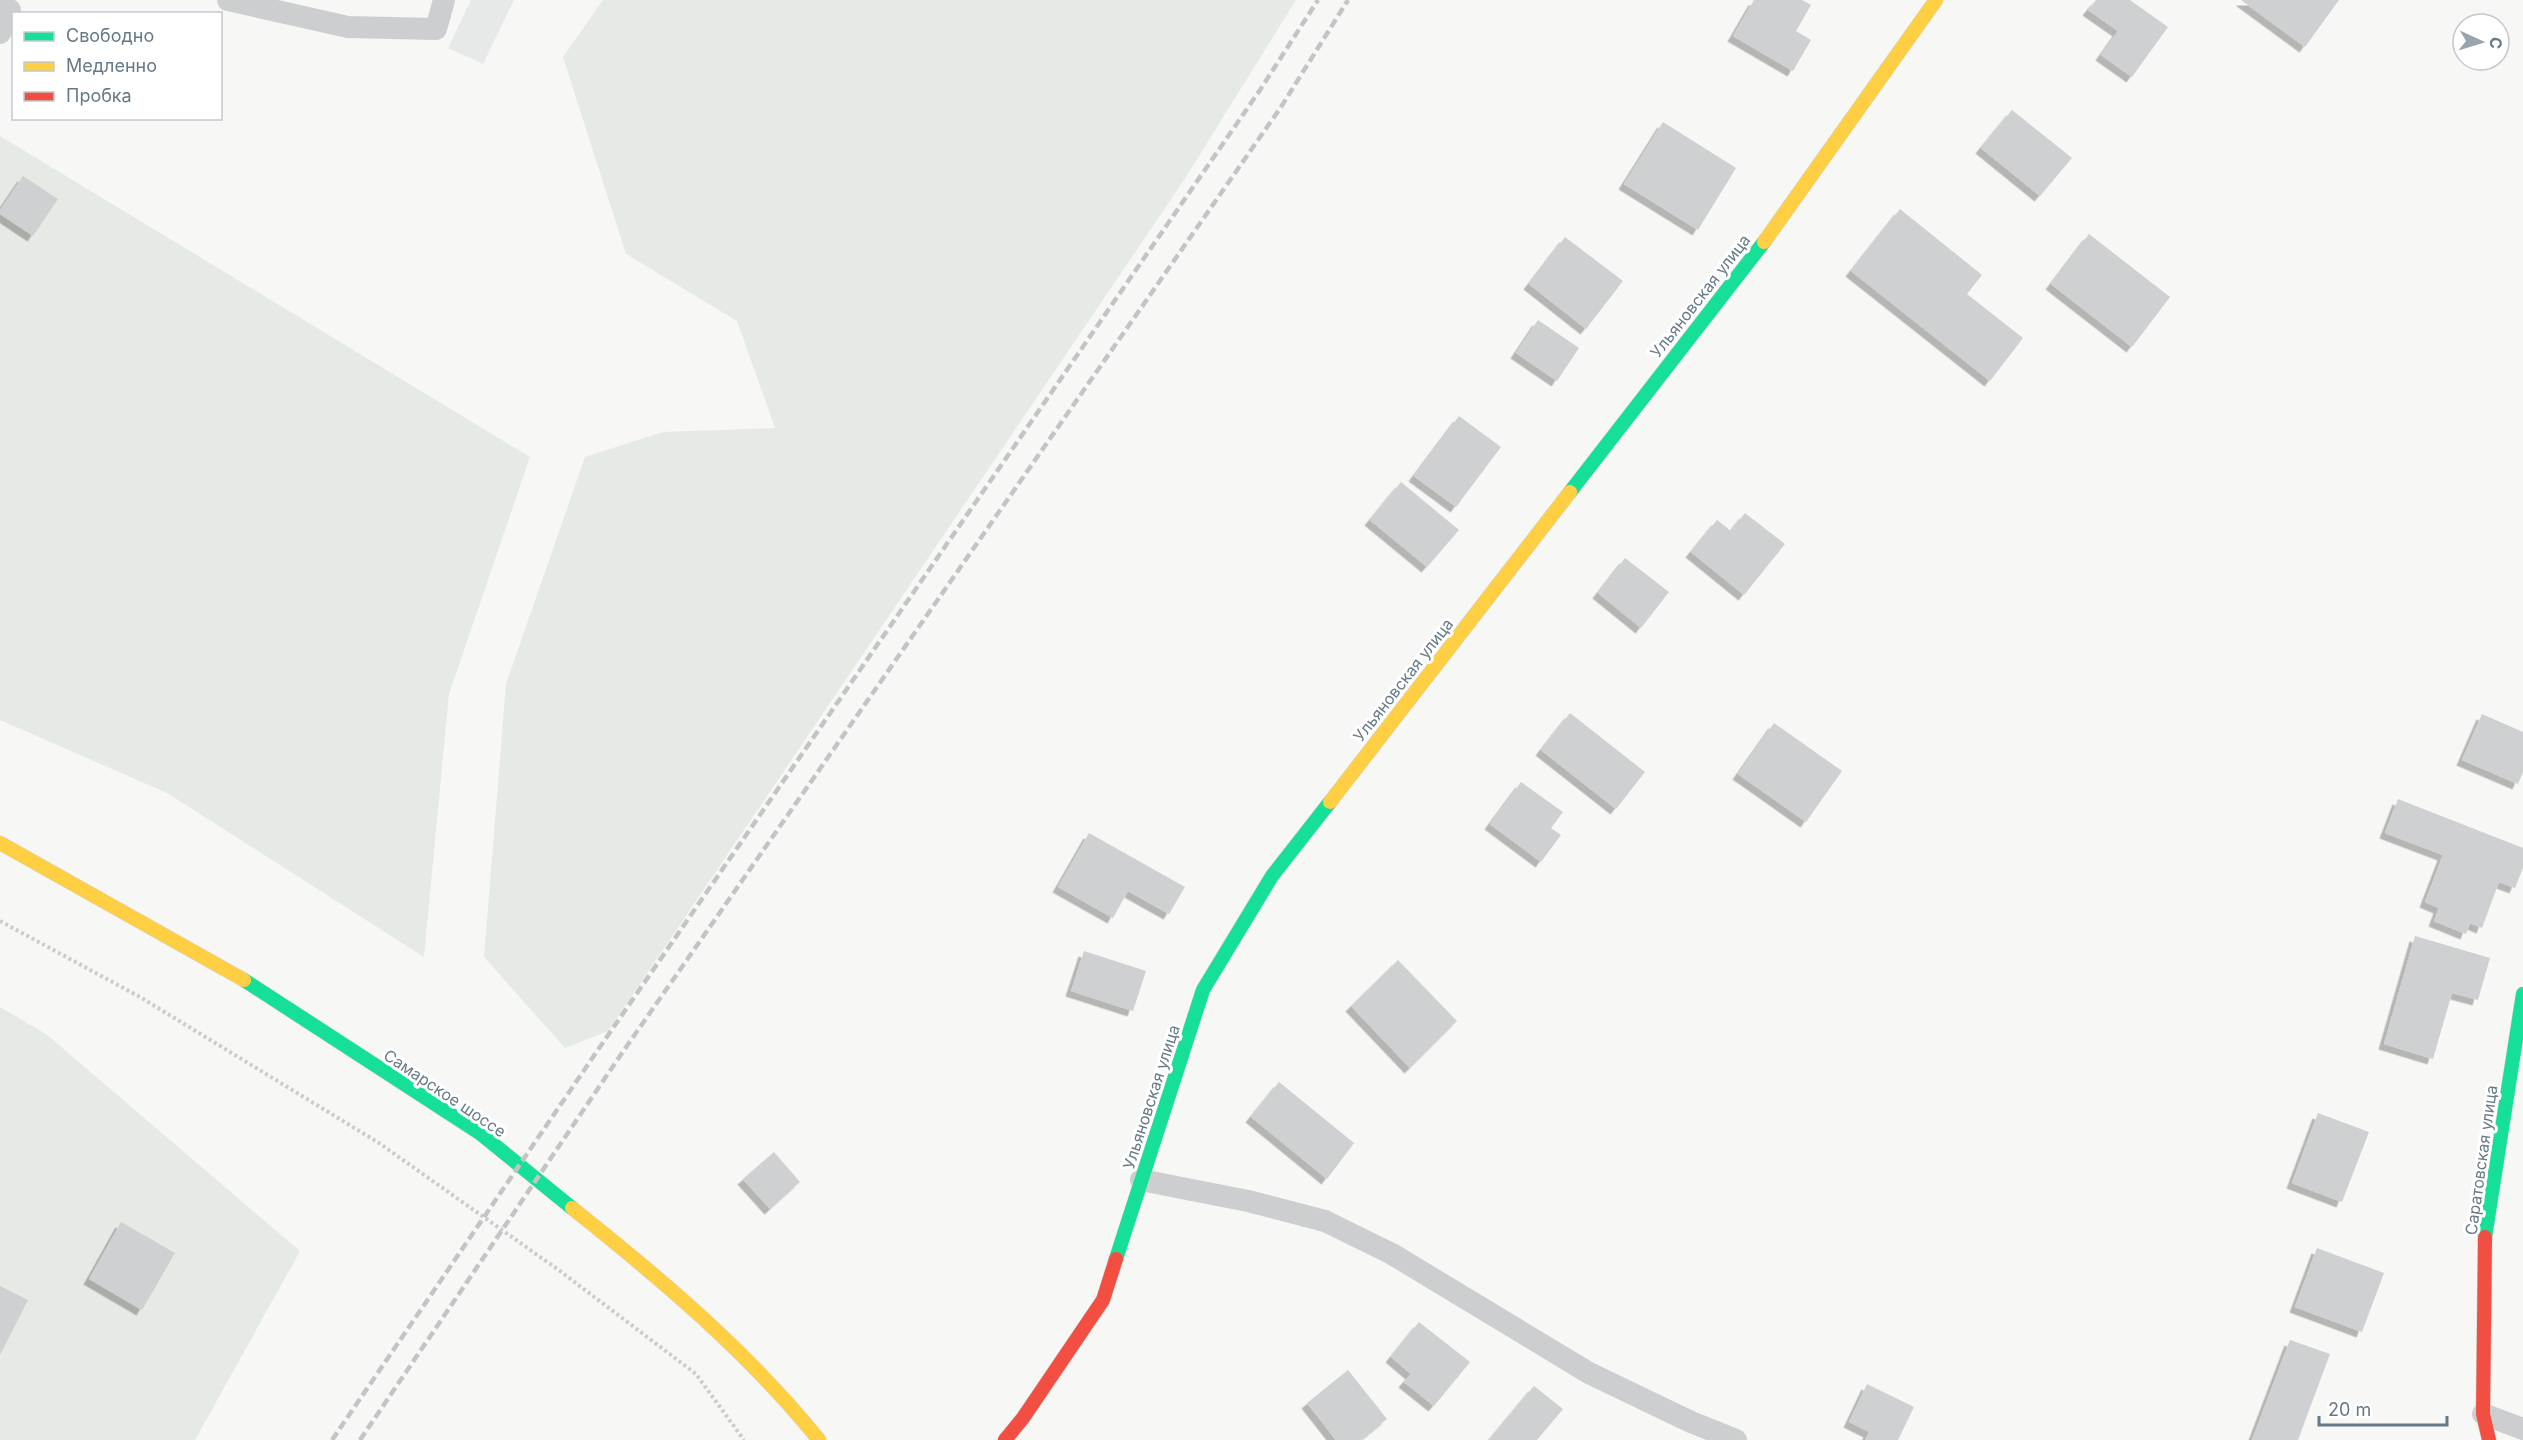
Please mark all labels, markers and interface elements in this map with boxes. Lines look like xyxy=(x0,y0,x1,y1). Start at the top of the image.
legend xyxy=(12,12,222,120)
north arrow xyxy=(2451,12,2511,72)
text: Свободно xyxy=(66,25,154,46)
text: С xyxy=(2486,36,2506,50)
text: Медленно xyxy=(66,55,157,76)
text: Пробка xyxy=(66,85,132,106)
street label: Ульяновская улица xyxy=(1646,230,1754,362)
street label: Ульяновская улица xyxy=(1349,614,1457,746)
street label: Ульяновская улица xyxy=(1118,1022,1184,1172)
street label: Самарское шоссе xyxy=(380,1045,510,1141)
street label: Саратовская улица xyxy=(2461,1084,2501,1236)
scale bar xyxy=(2319,1389,2446,1427)
text: 20 m xyxy=(2328,1399,2371,1420)

